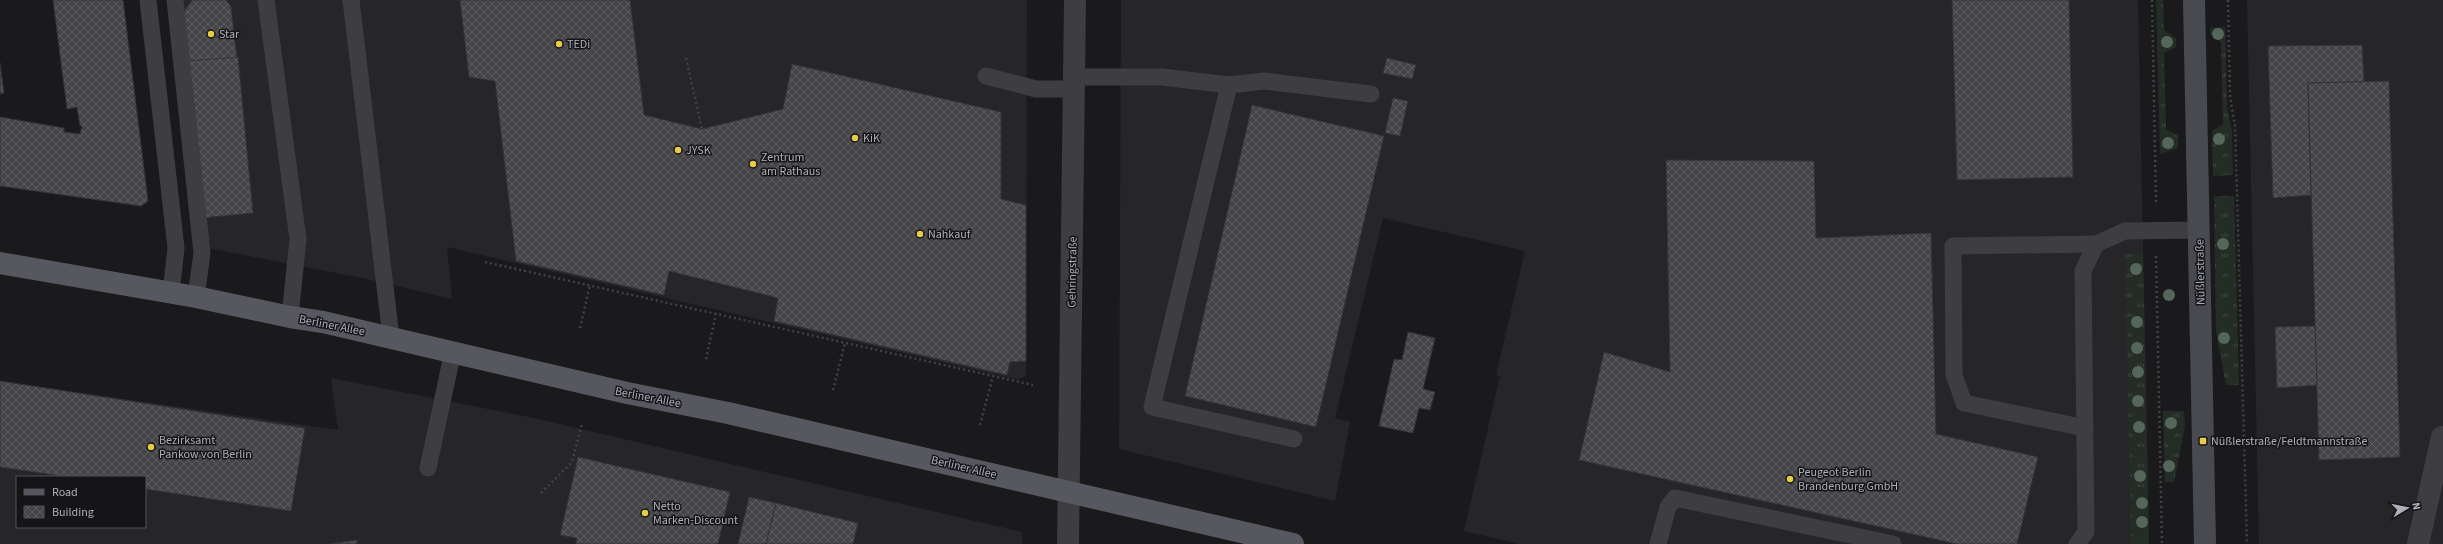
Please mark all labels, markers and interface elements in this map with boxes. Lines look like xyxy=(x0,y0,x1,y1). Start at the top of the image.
place label: Star xyxy=(219,26,240,43)
marker: Star xyxy=(206,29,216,39)
place label: TEDi xyxy=(567,36,590,53)
marker: TEDi xyxy=(554,39,564,49)
place label: KiK xyxy=(863,130,880,147)
marker: KiK xyxy=(850,133,860,143)
place label: JYSK xyxy=(686,142,711,159)
marker: JYSK xyxy=(673,145,683,155)
place label: Zentrum am Rathaus xyxy=(761,149,820,180)
marker: Zentrum am Rathaus xyxy=(748,159,758,169)
place label: Nahkauf xyxy=(928,226,971,243)
marker: Nahkauf xyxy=(915,229,925,239)
street label: Gehringstraße xyxy=(1063,236,1082,308)
street label: Nüßlerstraße xyxy=(2191,239,2210,305)
street label: Berliner Allee xyxy=(297,311,366,340)
street label: Berliner Allee xyxy=(613,383,682,412)
place label: Bezirksamt Pankow von Berlin xyxy=(159,432,252,463)
place label: Nüßlerstraße/Feldtmannstraße xyxy=(2211,433,2367,450)
marker: Nüßlerstraße/Feldtmannstraße xyxy=(2198,436,2208,446)
marker: Bezirksamt Pankow von Berlin xyxy=(146,442,156,452)
street label: Berliner Allee xyxy=(929,452,998,483)
place label: Peugeot Berlin Brandenburg GmbH xyxy=(1798,464,1898,495)
marker: Peugeot Berlin Brandenburg GmbH xyxy=(1785,474,1795,484)
legend xyxy=(16,476,146,528)
text: Road xyxy=(52,484,78,501)
north arrow xyxy=(2387,488,2427,528)
place label: Netto Marken-Discount xyxy=(653,498,738,529)
text: N xyxy=(2408,501,2424,511)
text: Building xyxy=(52,504,94,521)
marker: Netto Marken-Discount xyxy=(640,508,650,518)

